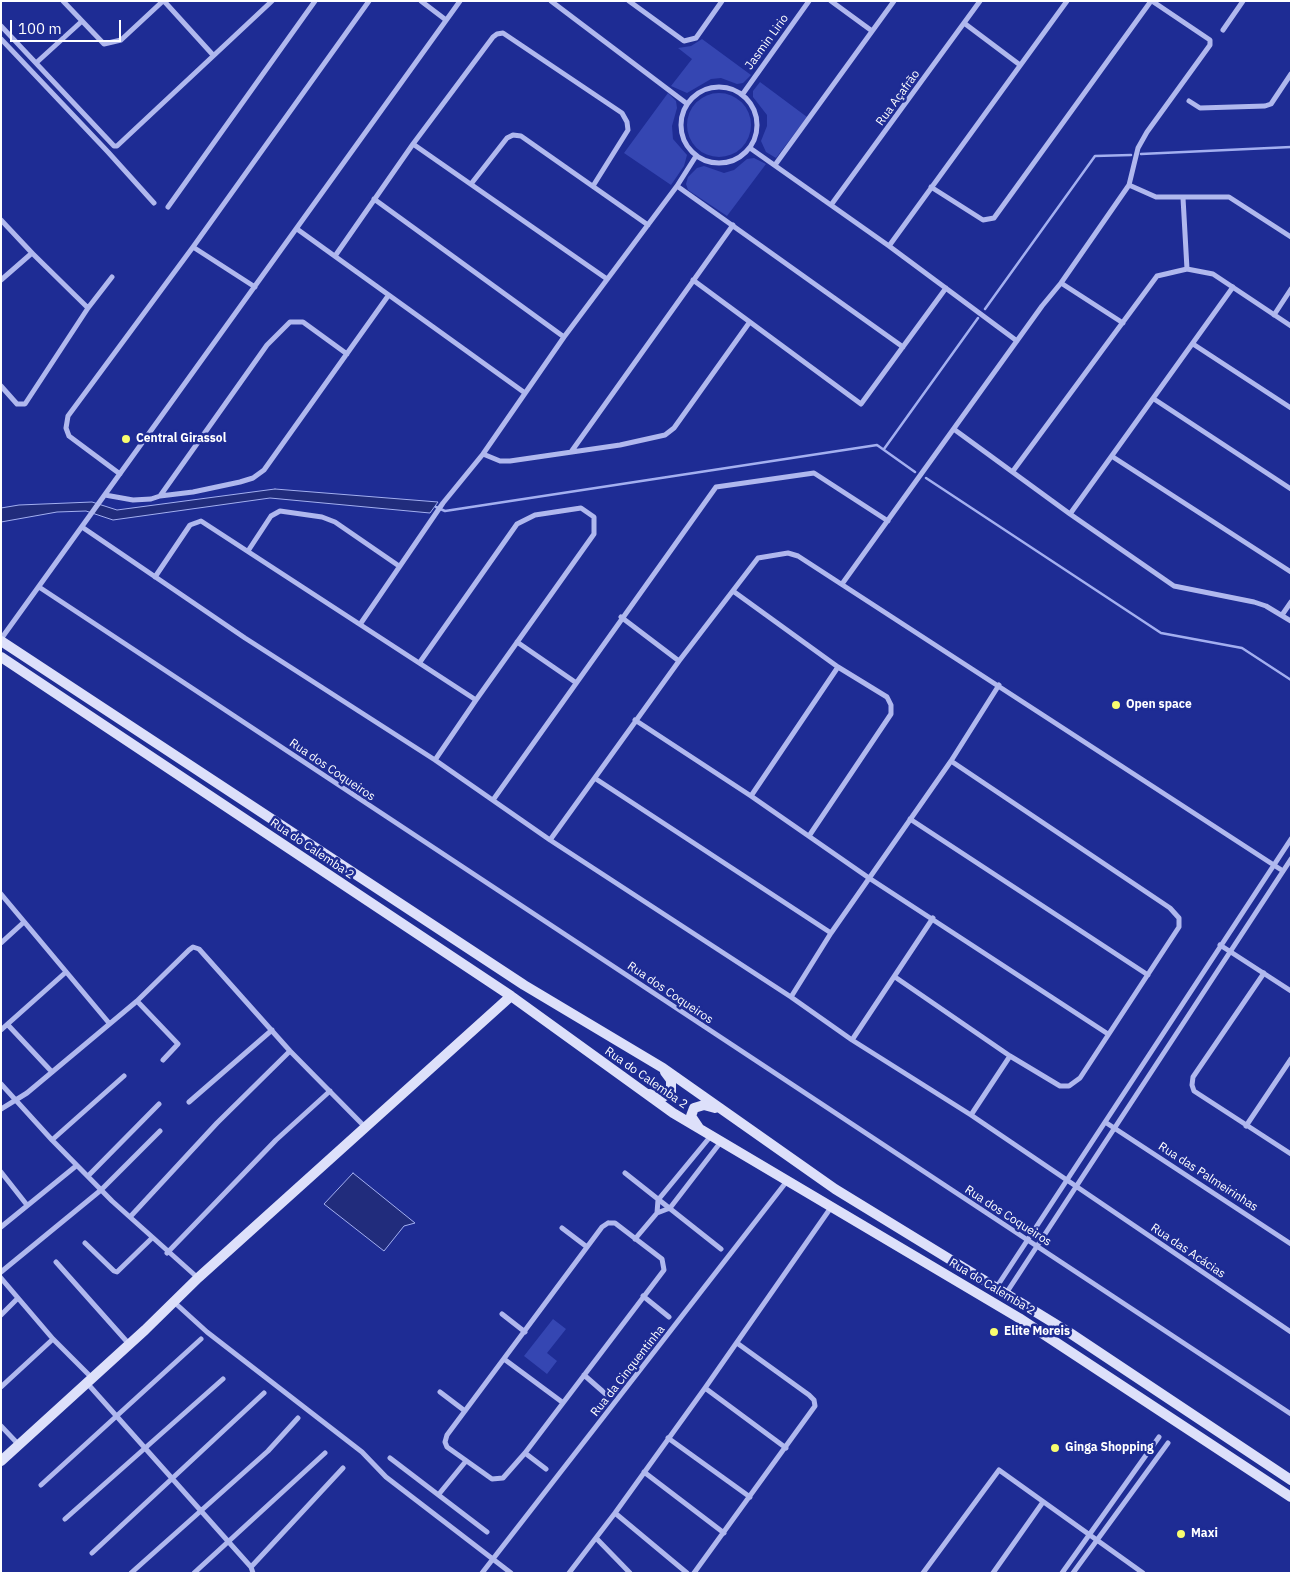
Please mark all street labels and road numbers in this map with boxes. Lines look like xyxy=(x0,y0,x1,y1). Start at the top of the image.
street label: Jasmin Lirio xyxy=(742,12,792,72)
street label: Rua Açafrão xyxy=(873,67,923,129)
street label: Rua dos Coqueiros xyxy=(286,736,378,804)
street label: Rua do Calemba 2 xyxy=(267,816,357,882)
street label: Rua dos Coqueiros xyxy=(624,959,716,1027)
street label: Rua do Calemba 2 xyxy=(602,1044,690,1112)
street label: Rua das Palmeirinhas xyxy=(1155,1139,1261,1215)
street label: Rua dos Coqueiros xyxy=(962,1183,1054,1249)
street label: Rua das Acácias xyxy=(1148,1221,1228,1281)
street label: Rua do Calemba 2 xyxy=(946,1256,1038,1318)
street label: Rua da Cinquentinha xyxy=(588,1323,668,1419)

